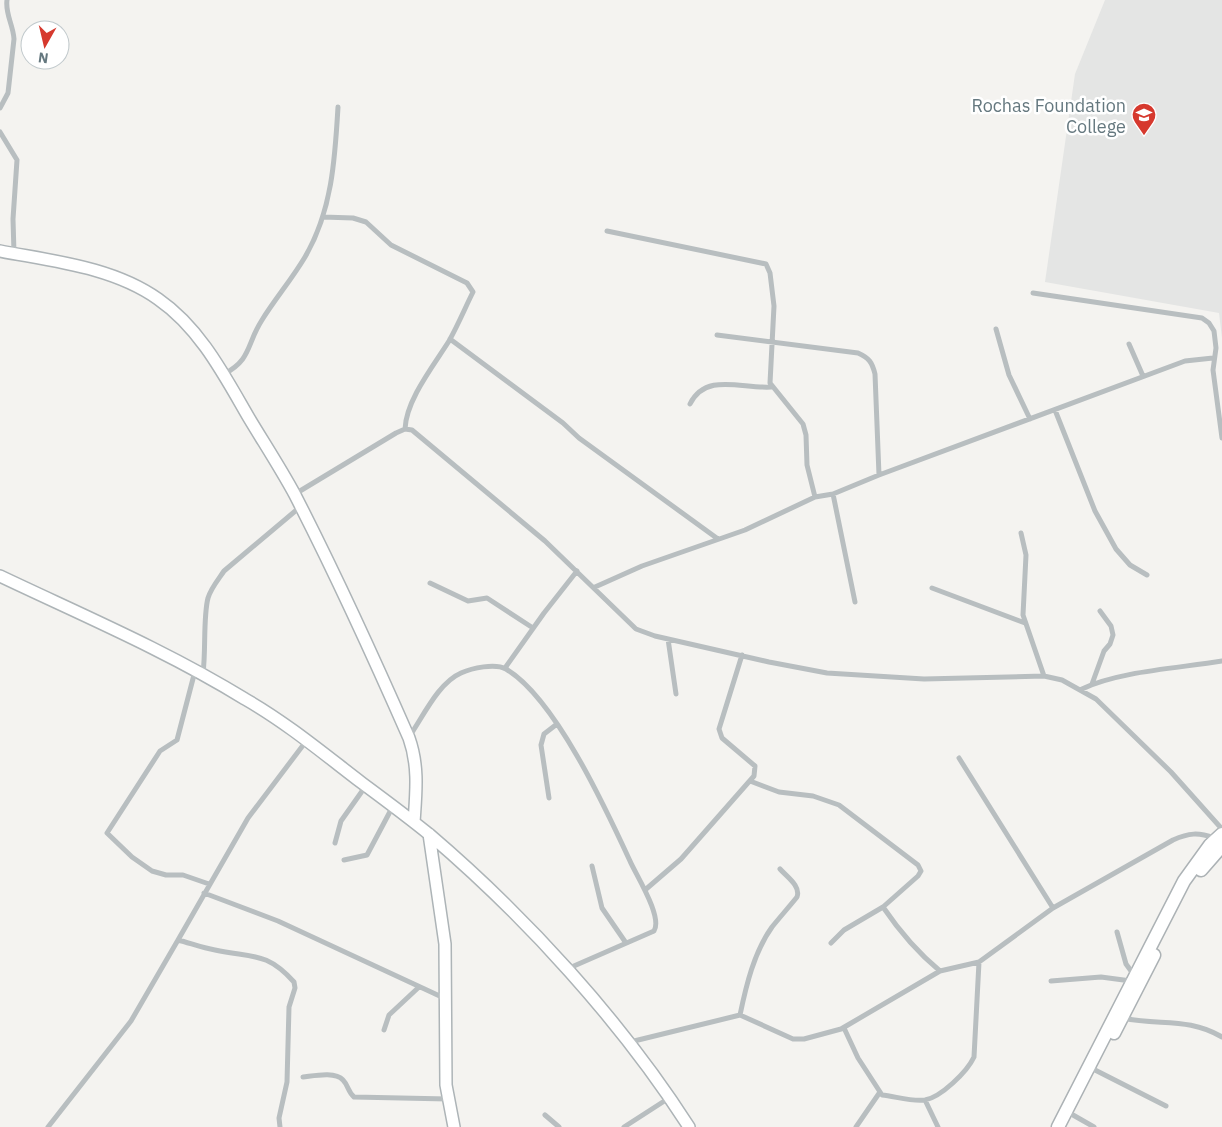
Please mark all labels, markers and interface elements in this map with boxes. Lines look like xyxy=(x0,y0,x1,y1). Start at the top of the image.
north arrow xyxy=(20,20,70,70)
text: N xyxy=(37,48,49,67)
place label: Rochas Foundation College xyxy=(971,94,1126,138)
school or university icon: Rochas Foundation College xyxy=(1131,102,1157,136)

